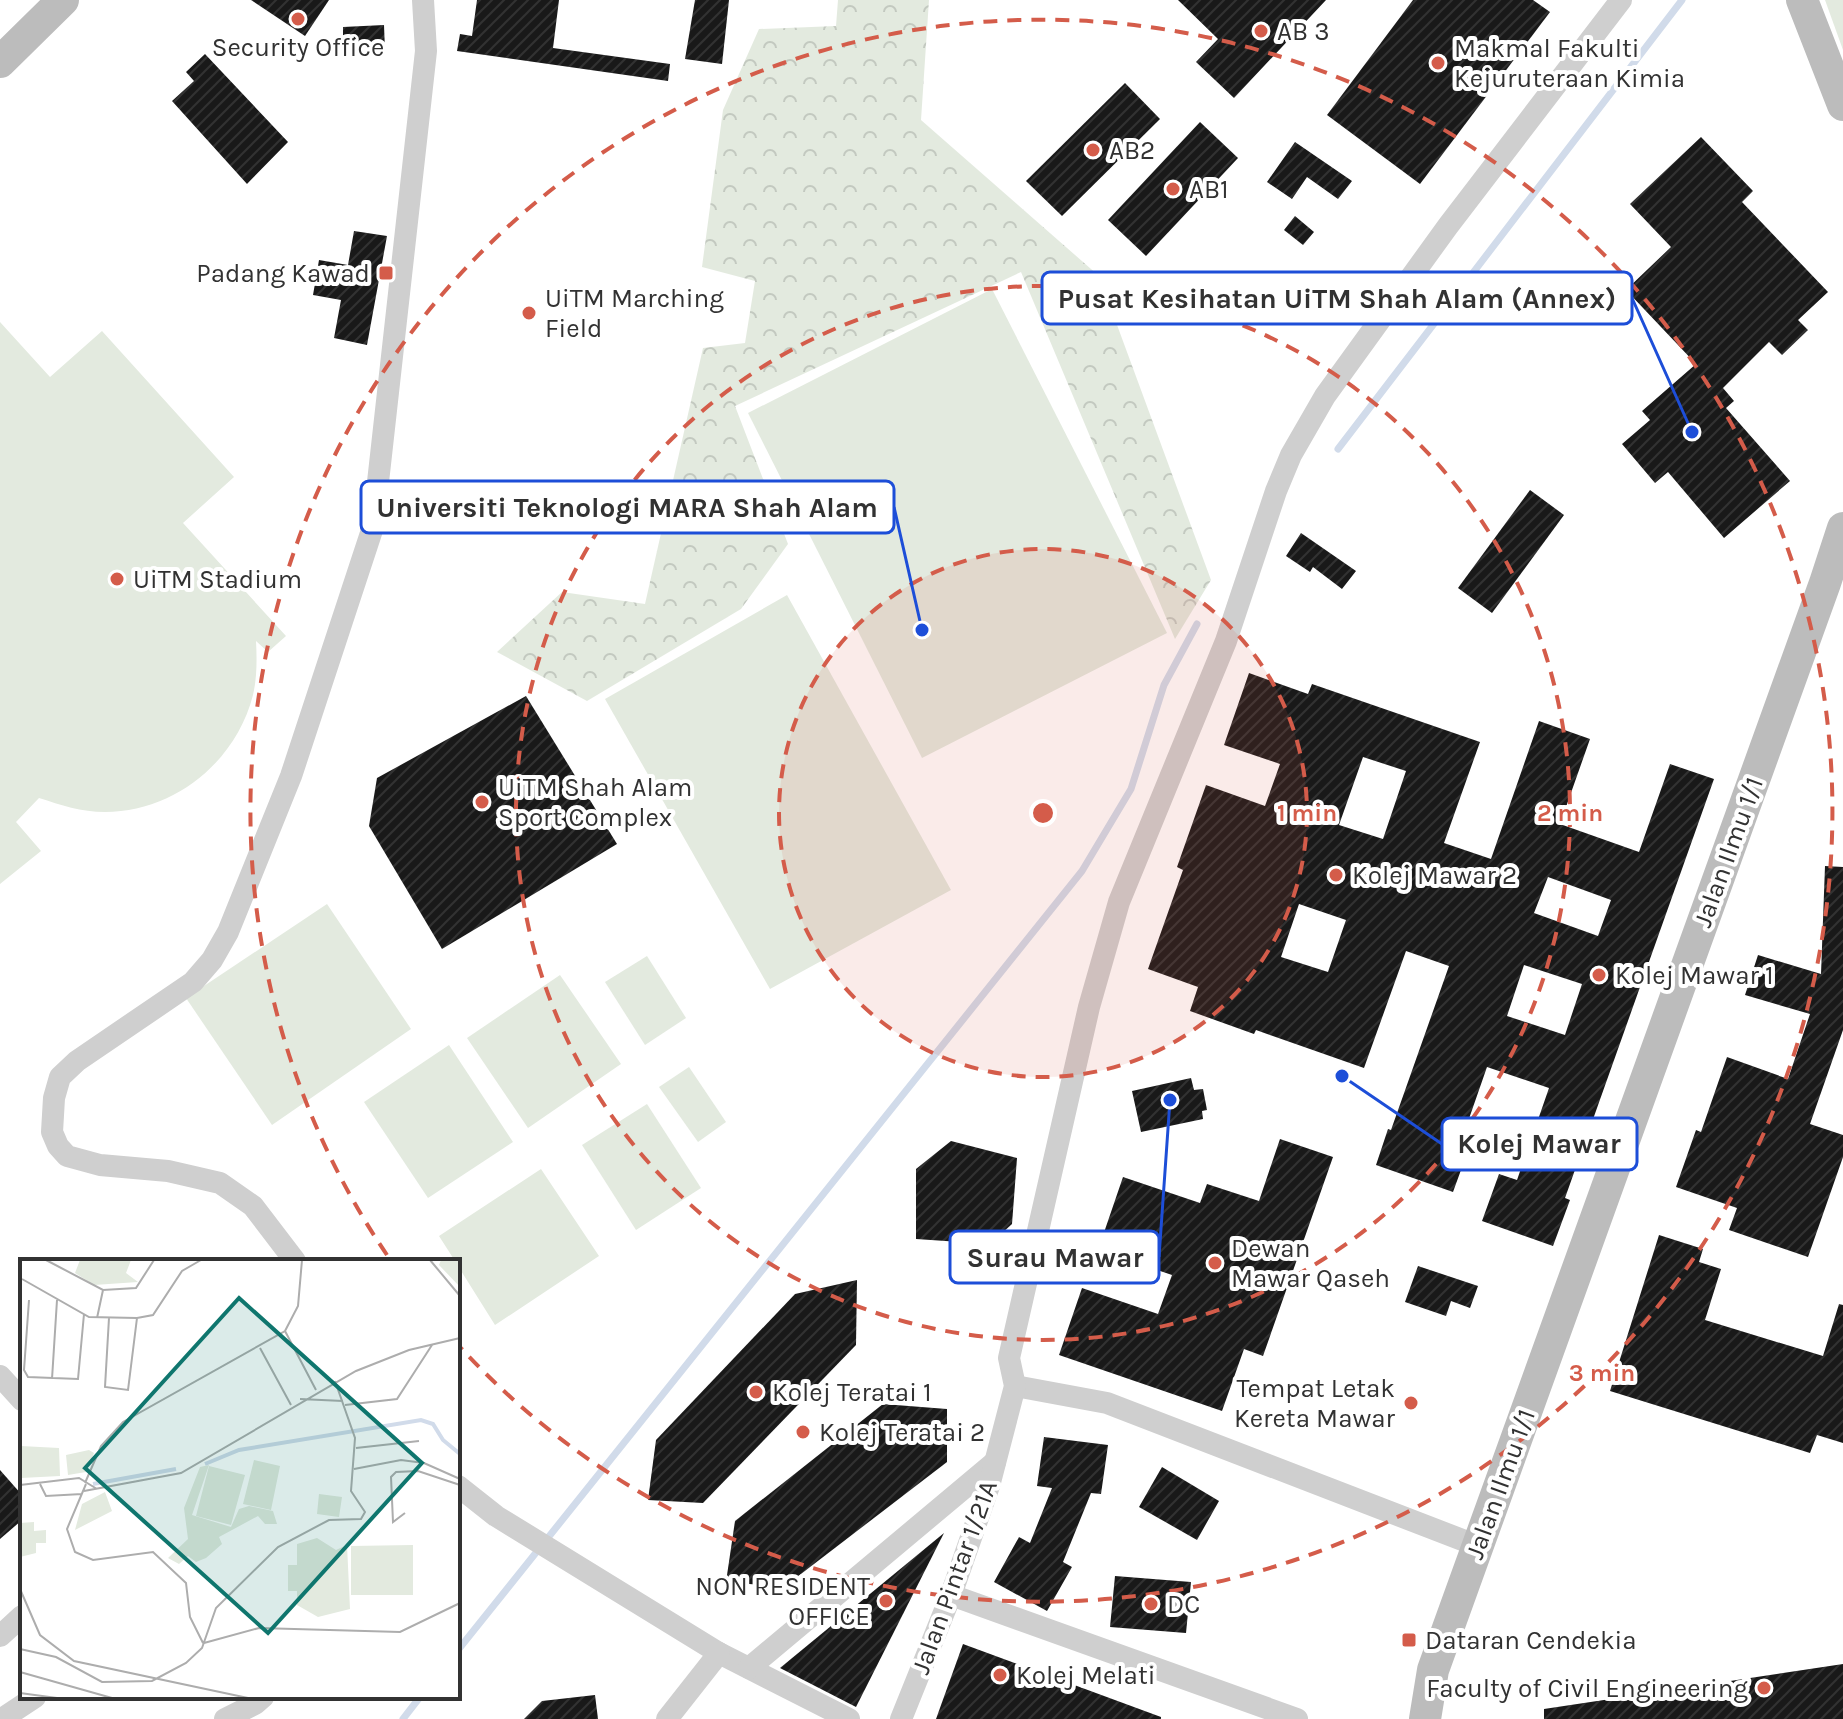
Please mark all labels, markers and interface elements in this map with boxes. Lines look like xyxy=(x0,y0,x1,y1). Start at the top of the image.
marker: Security Office xyxy=(289,10,307,28)
place label: AB 3 xyxy=(1277,16,1330,47)
marker: AB 3 xyxy=(1252,22,1270,40)
place label: Security Office xyxy=(212,32,384,63)
place label: Makmal Fakulti Kejuruteraan Kimia xyxy=(1454,33,1685,94)
marker: Makmal Fakulti Kejuruteraan Kimia xyxy=(1429,54,1447,72)
place label: AB2 xyxy=(1109,135,1155,166)
marker: AB2 xyxy=(1084,141,1102,159)
place label: AB1 xyxy=(1189,174,1229,205)
marker: AB1 xyxy=(1164,180,1182,198)
place label: Padang Kawad xyxy=(196,258,370,289)
marker: Padang Kawad xyxy=(377,264,395,282)
callout: Pusat Kesihatan UiTM Shah Alam (Annex) xyxy=(1042,272,1632,324)
text: Pusat Kesihatan UiTM Shah Alam (Annex) xyxy=(1058,282,1616,315)
place label: UiTM Marching Field xyxy=(545,283,724,344)
marker: UiTM Marching Field xyxy=(520,304,538,322)
callout: Universiti Teknologi MARA Shah Alam xyxy=(361,481,894,533)
text: Universiti Teknologi MARA Shah Alam xyxy=(376,491,878,524)
place label: UiTM Stadium xyxy=(133,564,302,595)
marker: UiTM Stadium xyxy=(108,570,126,588)
place label: UiTM Shah Alam Sport Complex xyxy=(498,772,692,833)
street label: Jalan Ilmu 1/1 xyxy=(1687,773,1770,931)
marker: UiTM Shah Alam Sport Complex xyxy=(473,793,491,811)
centre of rings xyxy=(1029,799,1057,827)
text: 1 min xyxy=(1277,799,1337,827)
text: 2 min xyxy=(1537,799,1603,827)
place label: Kolej Mawar 2 xyxy=(1352,860,1517,891)
marker: Kolej Mawar 2 xyxy=(1327,866,1345,884)
place label: Kolej Mawar 1 xyxy=(1615,960,1774,991)
marker: Kolej Mawar 1 xyxy=(1590,966,1608,984)
callout: Kolej Mawar xyxy=(1442,1118,1637,1170)
text: Kolej Mawar xyxy=(1457,1127,1621,1160)
callout: Surau Mawar xyxy=(950,1231,1159,1283)
place label: Dewan Mawar Qaseh xyxy=(1231,1233,1390,1294)
text: Surau Mawar xyxy=(967,1241,1143,1274)
marker: Dewan Mawar Qaseh xyxy=(1206,1254,1224,1272)
inset map xyxy=(20,1259,460,1699)
text: 3 min xyxy=(1569,1359,1635,1387)
place label: Tempat Letak Kereta Mawar xyxy=(1234,1373,1396,1434)
place label: Kolej Teratai 1 xyxy=(772,1377,932,1408)
marker: Kolej Teratai 1 xyxy=(747,1383,765,1401)
marker: Tempat Letak Kereta Mawar xyxy=(1402,1394,1420,1412)
street label: Jalan Ilmu 1/1 xyxy=(1459,1405,1542,1563)
place label: Kolej Teratai 2 xyxy=(819,1417,985,1448)
marker: Kolej Teratai 2 xyxy=(794,1423,812,1441)
street label: Jalan Pintar 1/21A xyxy=(905,1476,1004,1678)
place label: NON RESIDENT OFFICE xyxy=(695,1571,870,1632)
place label: DC xyxy=(1167,1589,1200,1620)
marker: NON RESIDENT OFFICE xyxy=(877,1592,895,1610)
marker: DC xyxy=(1142,1595,1160,1613)
place label: Dataran Cendekia xyxy=(1425,1625,1637,1656)
marker: Dataran Cendekia xyxy=(1400,1631,1418,1649)
place label: Kolej Melati xyxy=(1016,1660,1155,1691)
marker: Kolej Melati xyxy=(991,1666,1009,1684)
place label: Faculty of Civil Engineering xyxy=(1426,1673,1748,1704)
marker: Faculty of Civil Engineering xyxy=(1755,1679,1773,1697)

